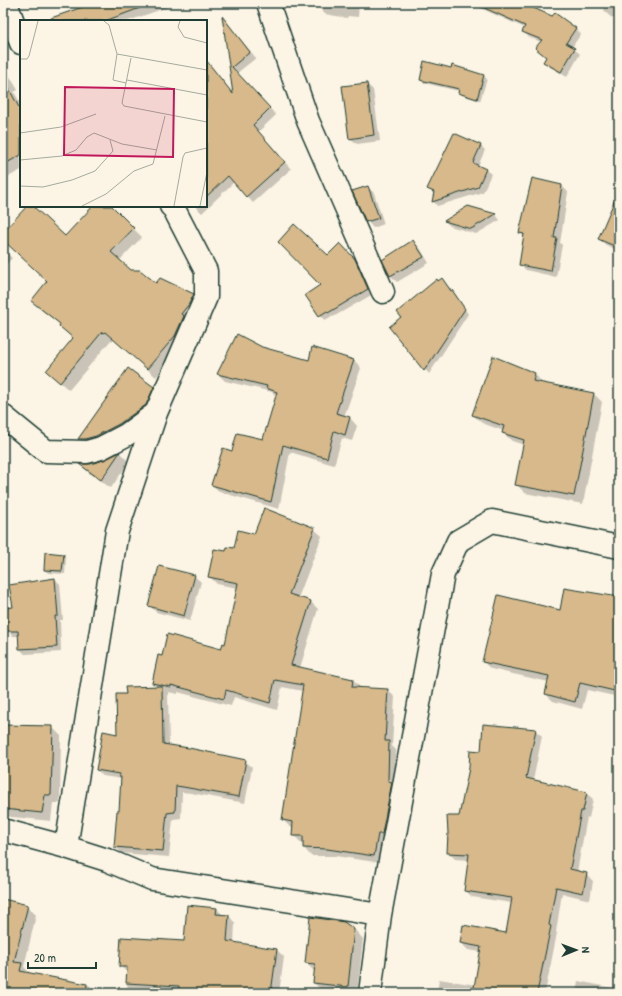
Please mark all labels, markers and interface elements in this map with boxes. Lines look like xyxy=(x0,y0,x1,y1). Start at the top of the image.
inset map xyxy=(20,20,207,207)
north arrow xyxy=(556,930,596,970)
scale bar xyxy=(28,944,96,970)
text: N xyxy=(579,947,593,953)
text: 20 m xyxy=(34,949,56,966)

